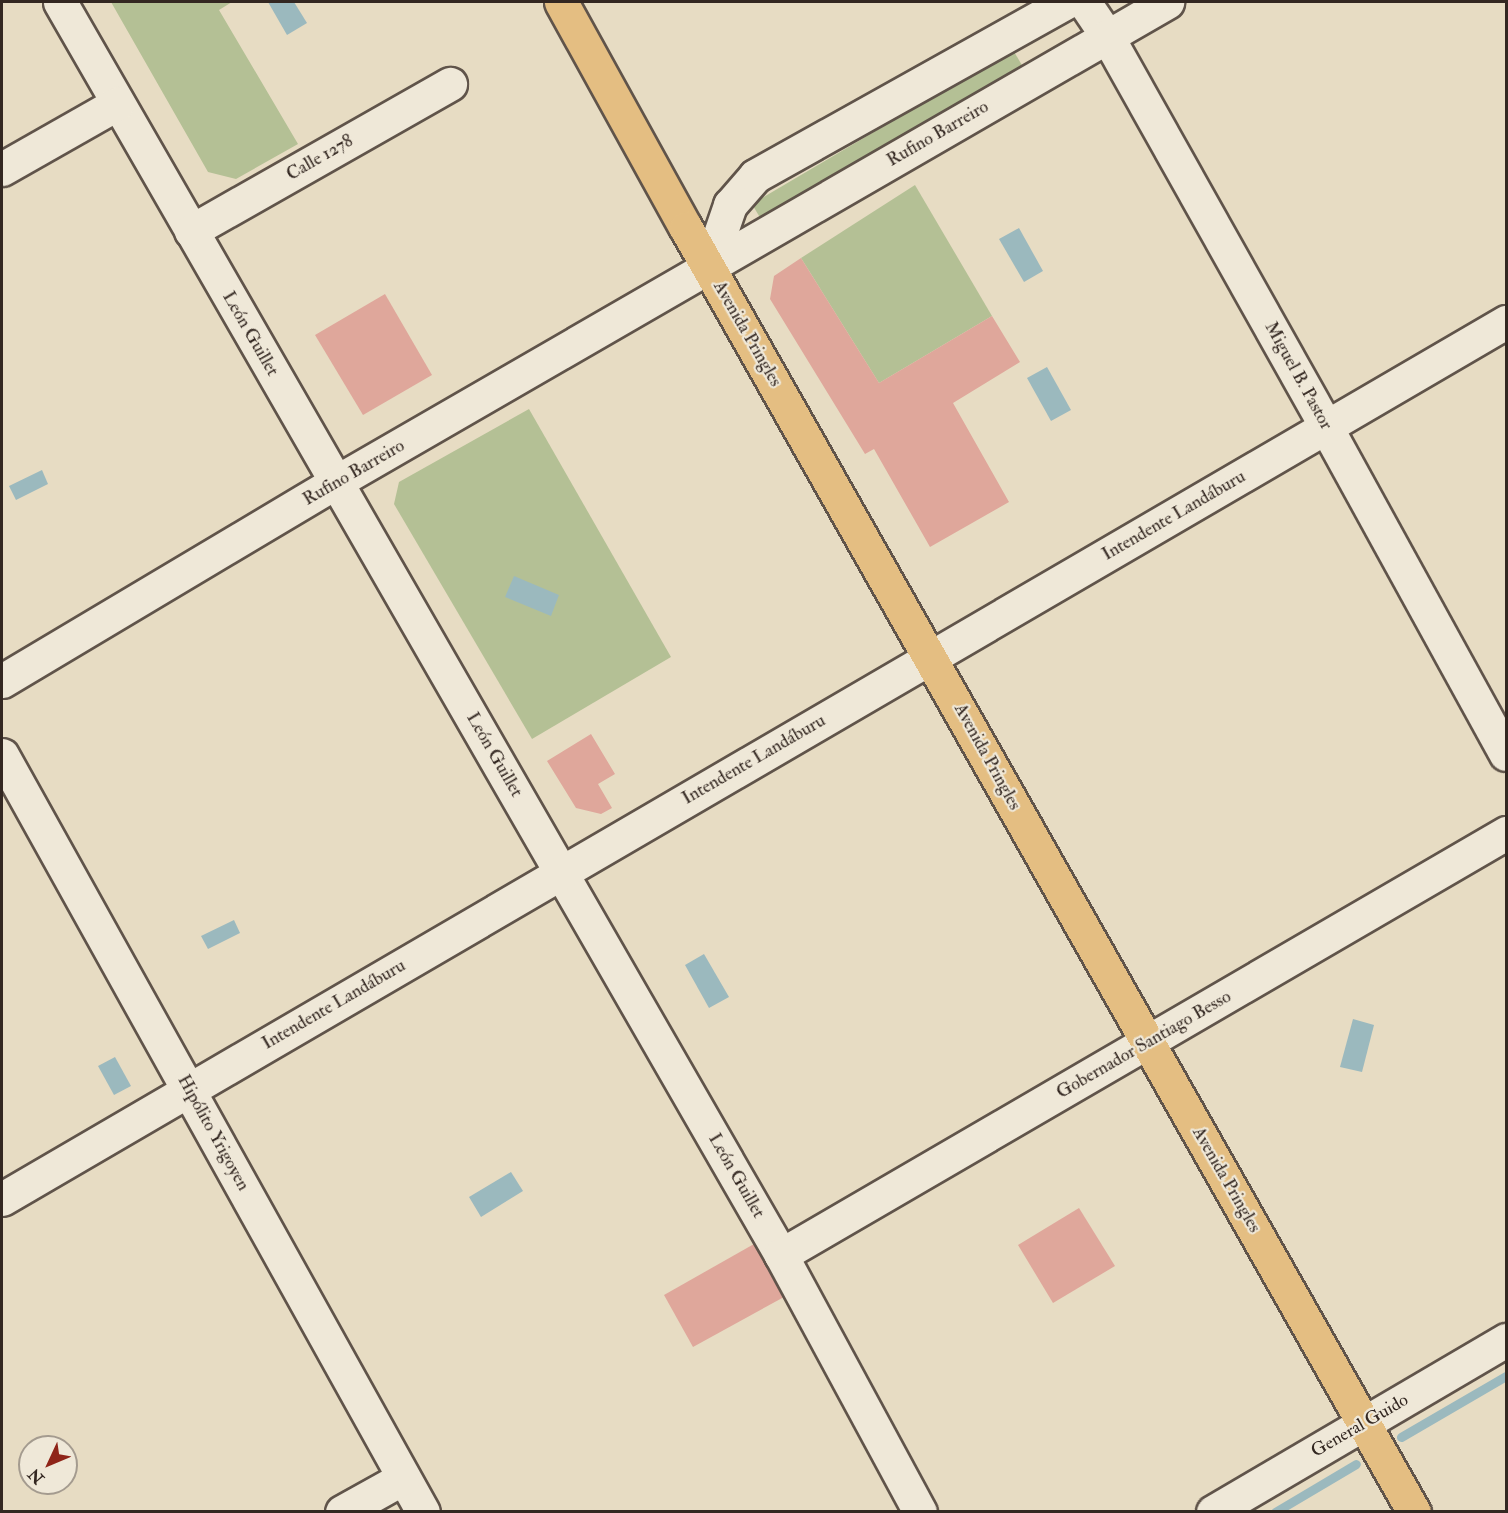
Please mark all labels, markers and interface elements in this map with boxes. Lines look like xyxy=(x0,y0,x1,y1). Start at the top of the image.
street label: Rufino Barreiro xyxy=(883,96,993,172)
street label: Calle 1278 xyxy=(283,130,357,186)
street label: Avenida Pringles xyxy=(708,277,786,391)
street label: León Guillet xyxy=(217,288,283,380)
street label: Miguel B. Pastor xyxy=(1259,318,1337,434)
street label: Rufino Barreiro xyxy=(299,435,409,511)
street label: Intendente Landáburu xyxy=(1099,466,1249,566)
street label: Avenida Pringles xyxy=(949,700,1025,814)
street label: León Guillet xyxy=(461,709,527,801)
street label: Intendente Landáburu xyxy=(679,710,829,810)
street label: Intendente Landáburu xyxy=(259,955,409,1055)
street label: Gobernador Santiago Besso xyxy=(1053,986,1235,1104)
street label: Hipólito Yrigoyen xyxy=(172,1071,254,1195)
street label: Avenida Pringles xyxy=(1187,1123,1265,1237)
street label: León Guillet xyxy=(703,1130,769,1222)
street label: General Guido xyxy=(1308,1389,1412,1463)
north arrow xyxy=(18,1435,78,1495)
text: N xyxy=(24,1464,49,1488)

